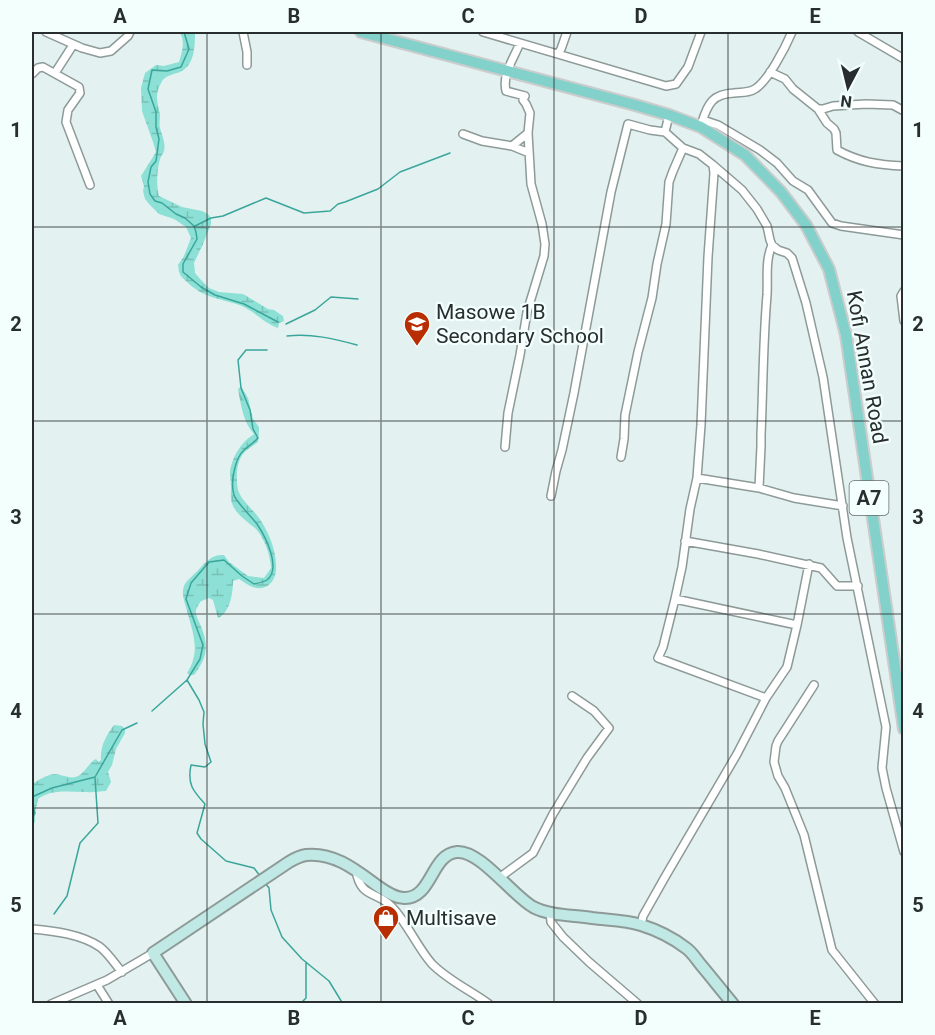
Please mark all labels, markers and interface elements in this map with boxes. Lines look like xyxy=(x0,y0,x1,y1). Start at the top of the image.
text: A xyxy=(113,4,127,28)
text: B xyxy=(288,4,300,28)
text: C xyxy=(461,4,475,28)
text: D xyxy=(635,4,648,28)
text: E xyxy=(809,4,821,28)
north arrow xyxy=(818,57,878,117)
text: N xyxy=(839,91,853,112)
text: 1 xyxy=(10,118,22,142)
text: 1 xyxy=(912,118,924,142)
street label: Kofi Annan Road xyxy=(842,289,892,445)
place label: Masowe 1B Secondary School xyxy=(436,300,604,348)
school or university icon: Masowe 1B Secondary School xyxy=(402,309,432,347)
text: 2 xyxy=(10,312,22,336)
text: 2 xyxy=(912,312,924,336)
road number: A7 xyxy=(850,481,888,515)
text: 3 xyxy=(10,505,22,529)
text: 3 xyxy=(912,505,924,529)
text: 4 xyxy=(10,699,22,723)
text: 4 xyxy=(912,699,924,723)
text: 5 xyxy=(10,893,22,917)
text: 5 xyxy=(912,893,924,917)
shop icon: Multisave xyxy=(371,903,401,941)
place label: Multisave xyxy=(406,906,496,930)
text: A xyxy=(113,1006,127,1030)
text: B xyxy=(288,1006,300,1030)
text: C xyxy=(461,1006,475,1030)
text: D xyxy=(635,1006,648,1030)
text: E xyxy=(809,1006,821,1030)

